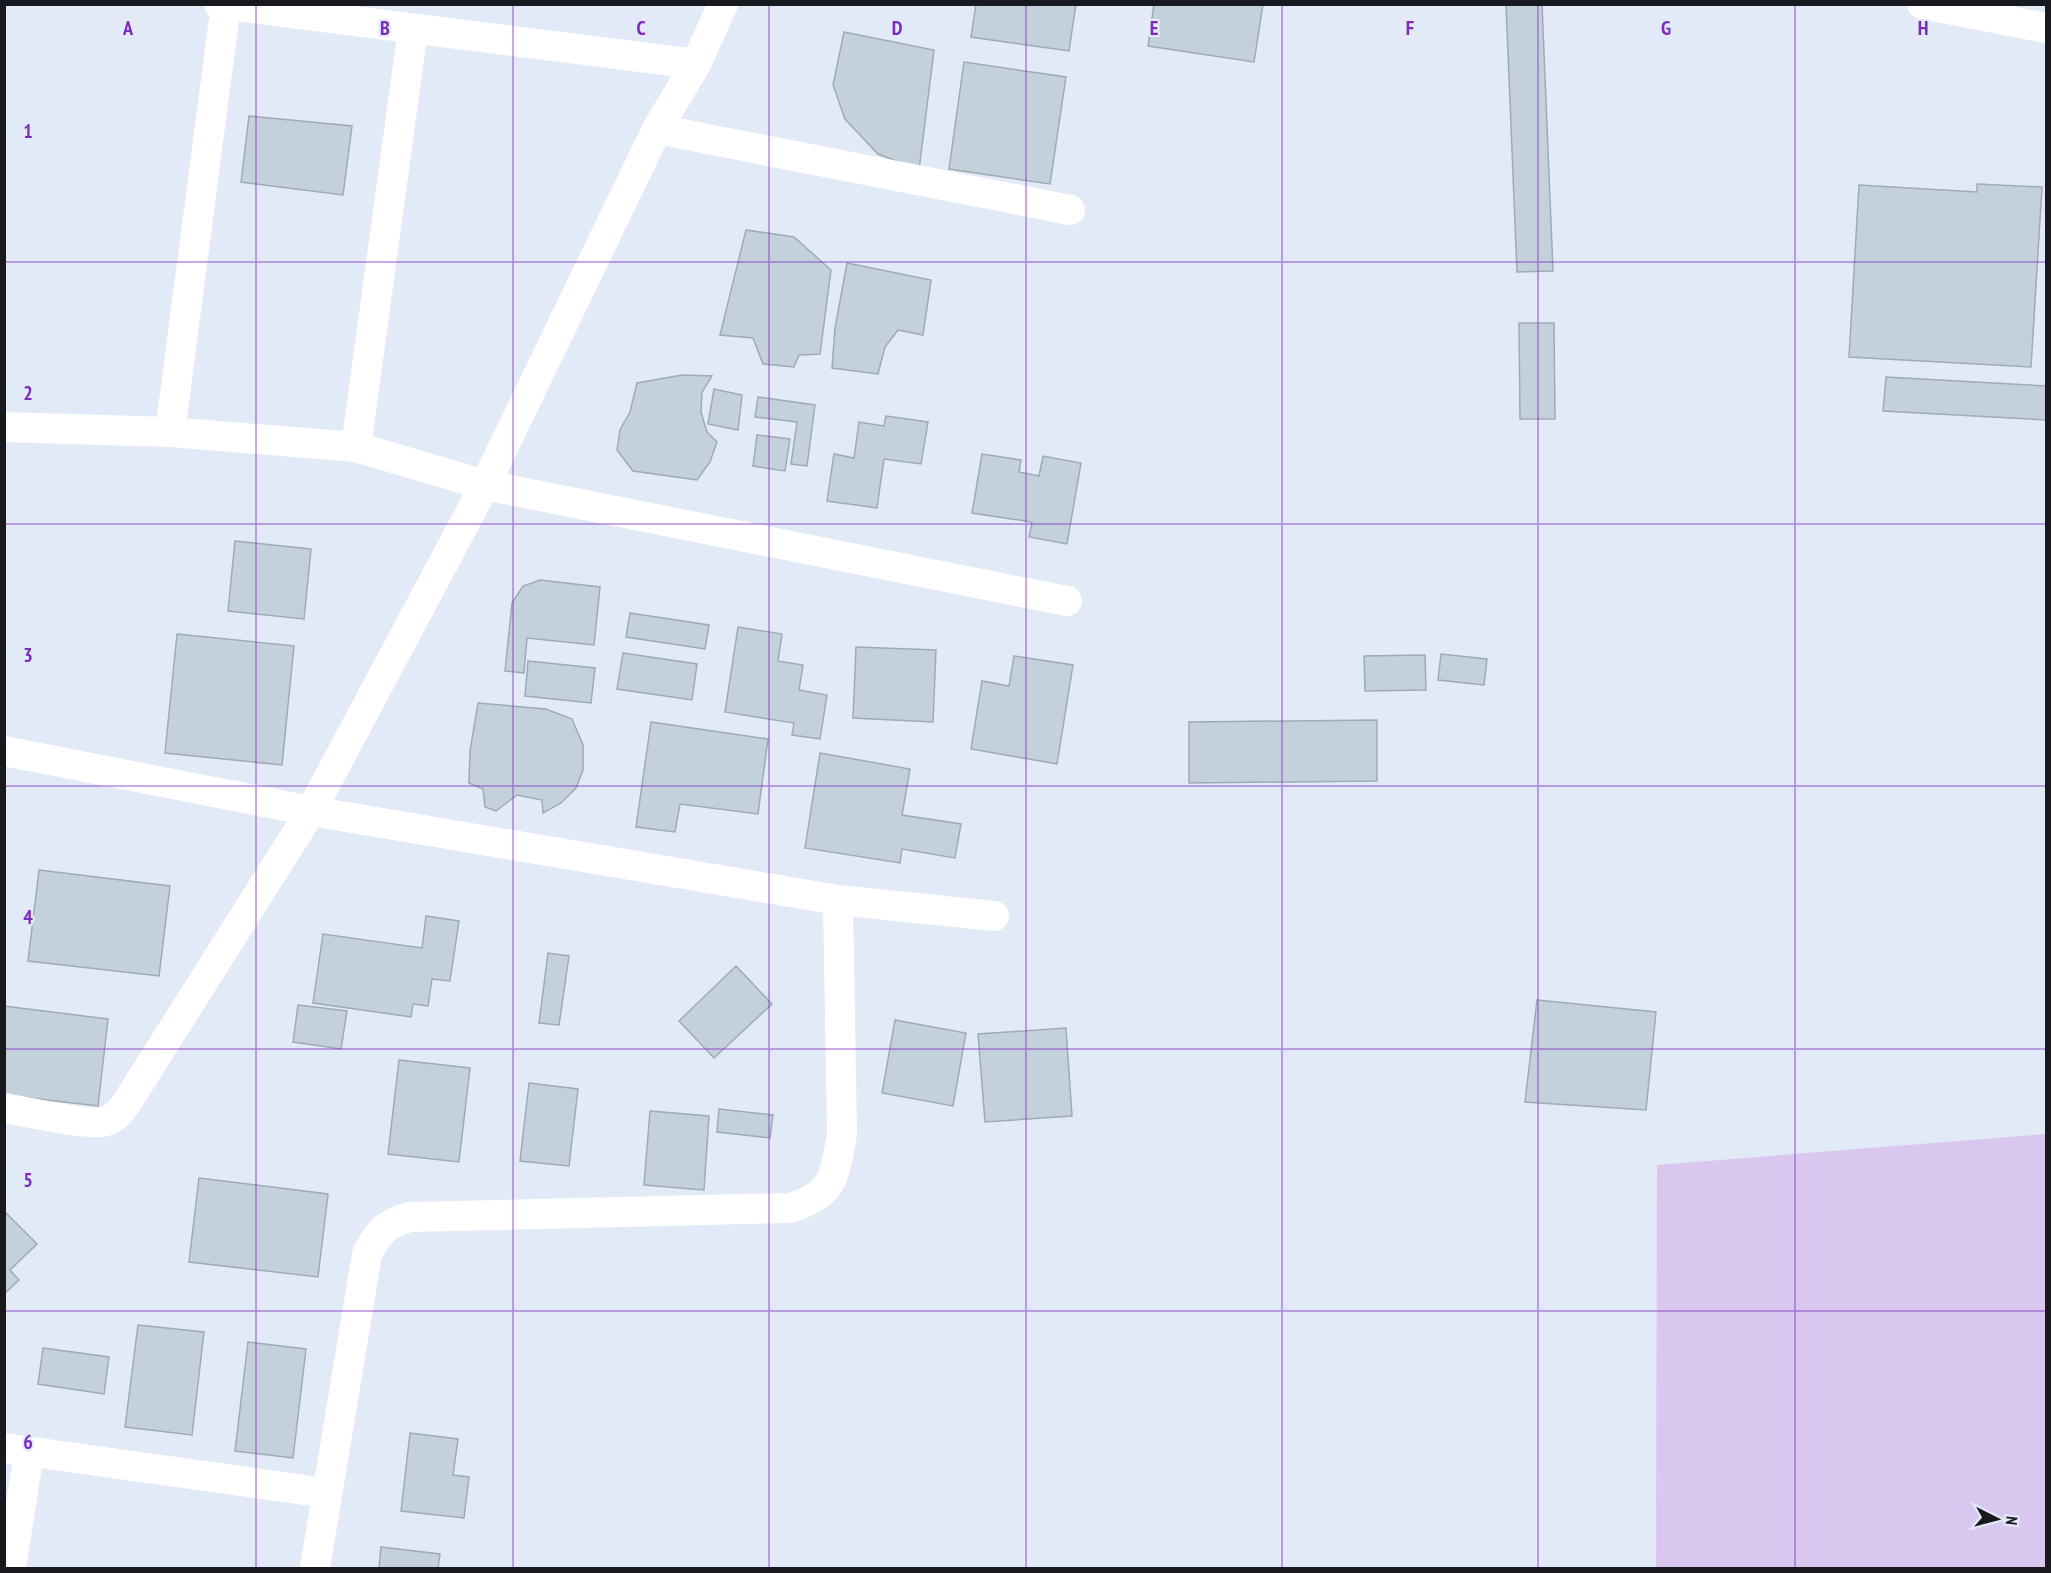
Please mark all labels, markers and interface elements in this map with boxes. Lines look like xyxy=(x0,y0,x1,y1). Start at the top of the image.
text: A xyxy=(122,15,134,41)
text: B xyxy=(380,15,390,41)
text: C xyxy=(636,15,646,41)
text: D xyxy=(892,15,903,41)
text: E xyxy=(1150,15,1158,41)
text: F xyxy=(1406,15,1414,41)
text: G xyxy=(1661,15,1671,41)
text: H xyxy=(1918,15,1928,41)
text: 1 xyxy=(23,118,33,144)
text: 2 xyxy=(23,380,33,406)
text: 3 xyxy=(23,642,33,668)
text: 4 xyxy=(23,904,33,930)
text: 5 xyxy=(23,1167,33,1193)
text: 6 xyxy=(23,1429,33,1455)
north arrow xyxy=(1967,1489,2027,1549)
text: N xyxy=(2002,1515,2022,1526)

